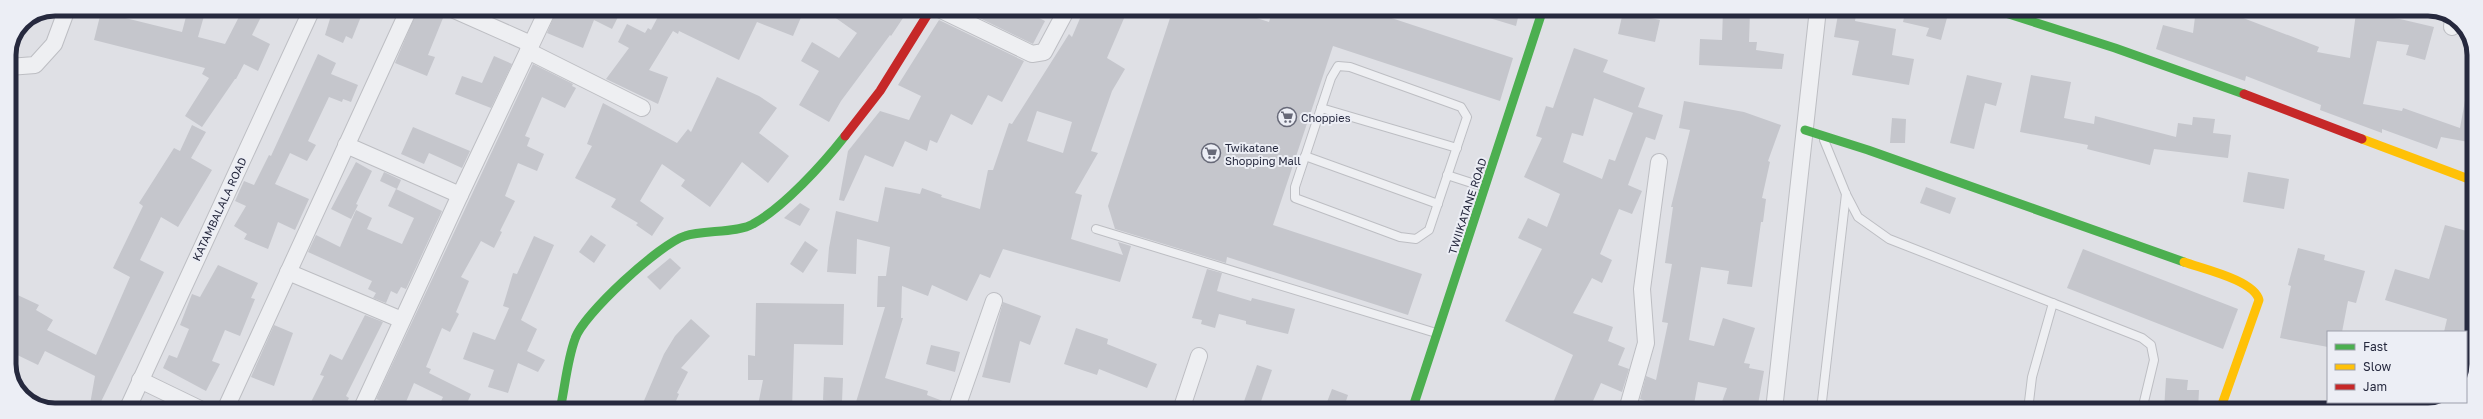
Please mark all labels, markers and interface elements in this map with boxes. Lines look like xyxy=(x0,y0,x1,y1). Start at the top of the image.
supermarket icon: Choppies xyxy=(1276,106,1298,128)
place label: Choppies xyxy=(1301,111,1351,124)
place label: Twikatane Shopping Mall xyxy=(1225,141,1301,167)
supermarket icon: Twikatane Shopping Mall xyxy=(1200,142,1222,164)
street label: KATAMBALALA ROAD xyxy=(189,155,249,263)
street label: TWIIKATANE ROAD xyxy=(1445,156,1489,256)
legend xyxy=(2327,331,2467,403)
text: Fast xyxy=(2363,339,2388,354)
text: Slow xyxy=(2363,359,2391,374)
text: Jam xyxy=(2363,379,2387,394)

